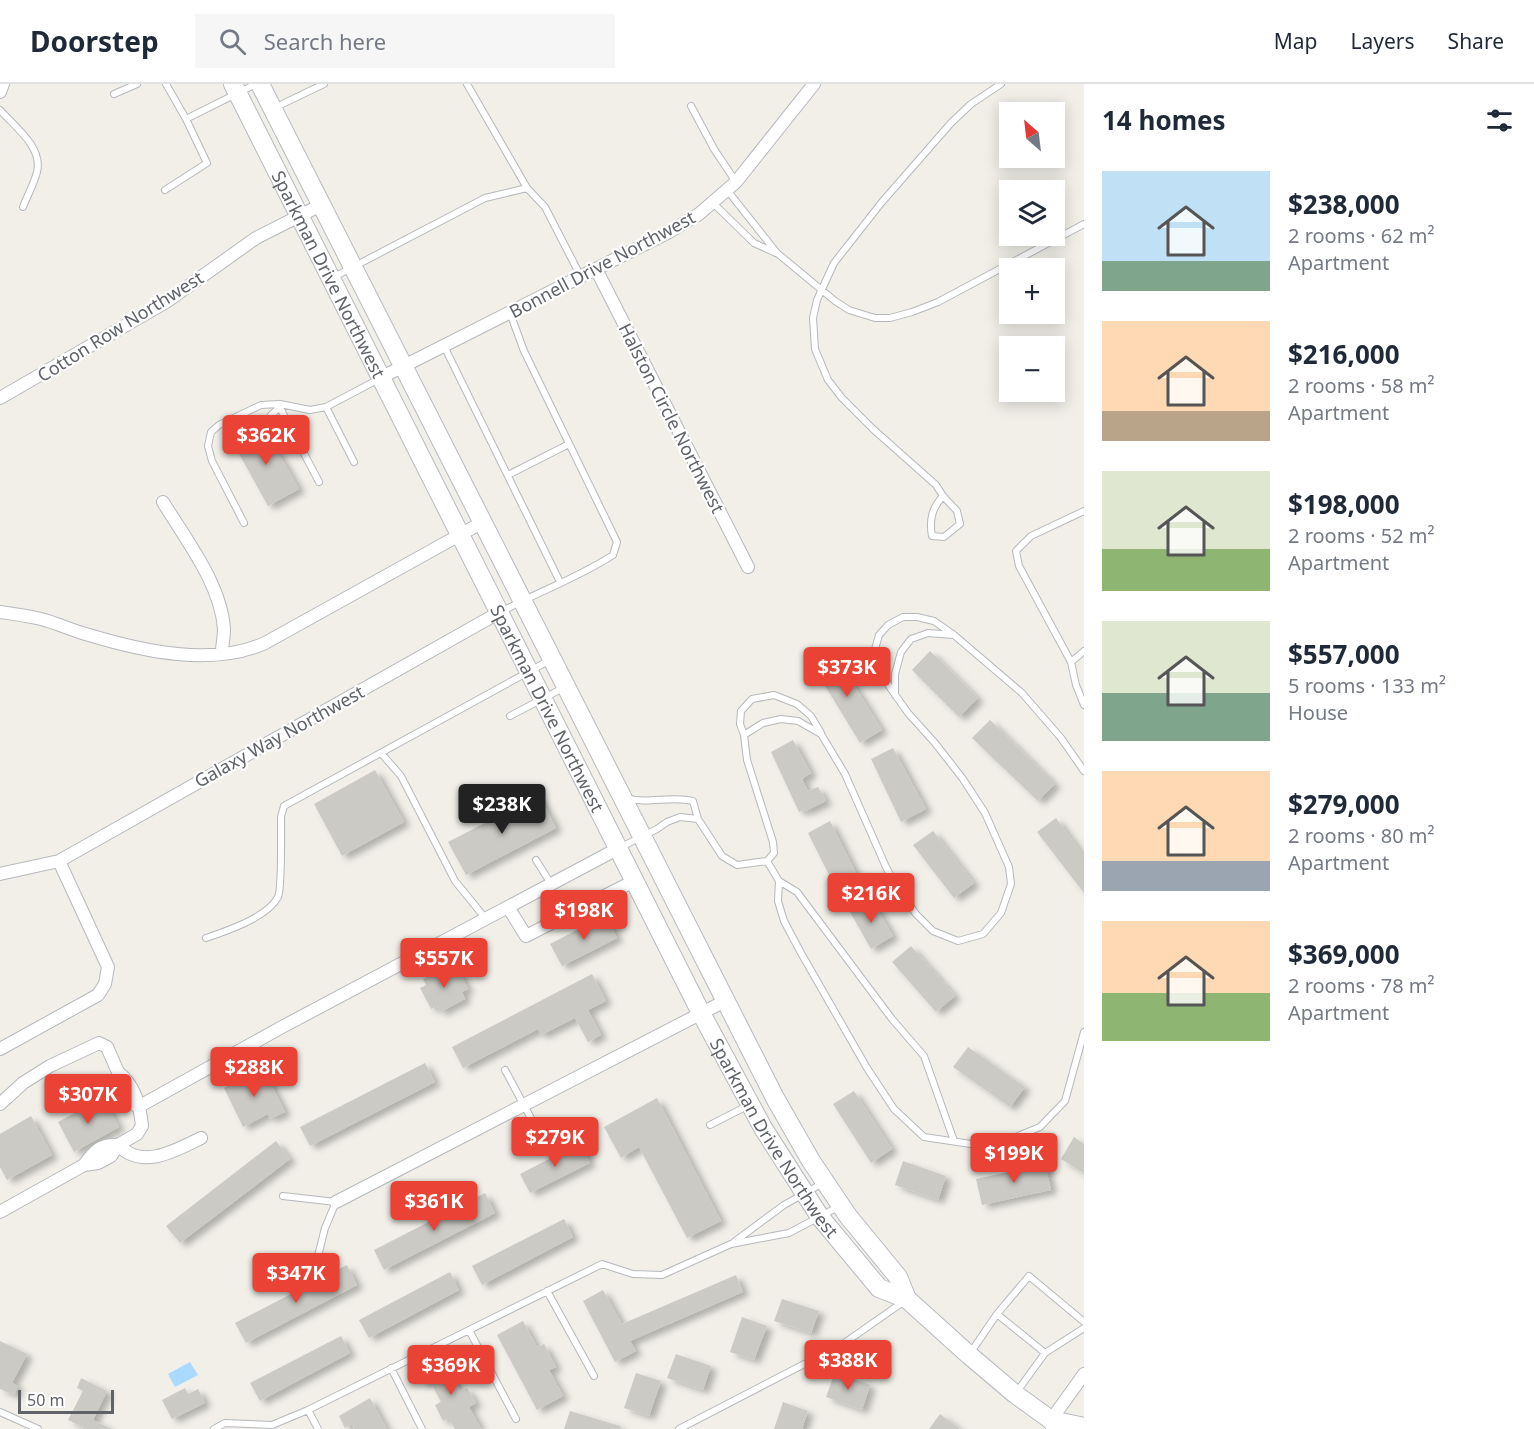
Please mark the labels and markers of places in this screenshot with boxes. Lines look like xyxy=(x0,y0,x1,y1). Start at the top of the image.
pin: $362K xyxy=(224,415,308,466)
pin: $373K xyxy=(805,647,889,698)
pin: $238K xyxy=(460,784,544,835)
pin: $216K xyxy=(829,873,913,924)
pin: $198K xyxy=(542,890,626,941)
pin: $557K xyxy=(402,938,486,989)
pin: $288K xyxy=(212,1047,296,1098)
pin: $307K xyxy=(46,1074,130,1125)
pin: $279K xyxy=(513,1117,597,1168)
pin: $199K xyxy=(972,1133,1056,1184)
pin: $361K xyxy=(392,1181,476,1232)
pin: $347K xyxy=(254,1253,338,1304)
pin: $388K xyxy=(806,1340,890,1391)
pin: $369K xyxy=(409,1345,493,1396)

